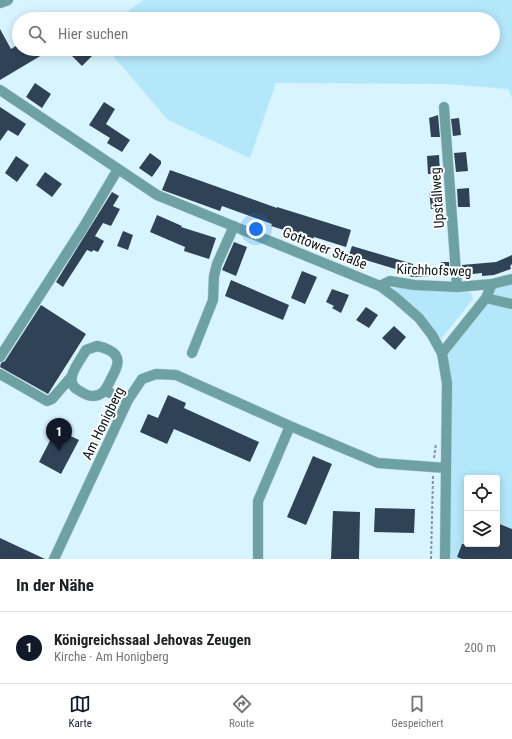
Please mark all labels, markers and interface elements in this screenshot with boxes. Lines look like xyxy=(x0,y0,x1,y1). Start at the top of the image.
search box xyxy=(12,12,500,56)
icon: search xyxy=(26,23,48,45)
text: Hier suchen xyxy=(58,25,128,43)
street label: Upstallweg xyxy=(427,167,447,229)
your location xyxy=(246,219,266,239)
street label: Gottower Straße xyxy=(280,224,370,272)
street label: Kirchhofsweg xyxy=(396,261,472,279)
street label: Am Honigberg xyxy=(79,384,127,462)
pin: 1 xyxy=(46,418,72,451)
map controls xyxy=(464,475,500,547)
button: locate xyxy=(464,475,500,511)
button: layers xyxy=(464,511,500,547)
text: In der Nähe xyxy=(16,575,94,595)
text: Königreichssaal Jehovas Zeugen xyxy=(54,631,251,649)
text: 1 xyxy=(26,640,32,655)
text: 200 m xyxy=(464,640,496,655)
text: Kirche · Am Honigberg xyxy=(54,649,169,664)
tab: Karte xyxy=(69,693,92,730)
tab: Route xyxy=(229,693,254,730)
tab: Gespeichert xyxy=(391,693,443,730)

